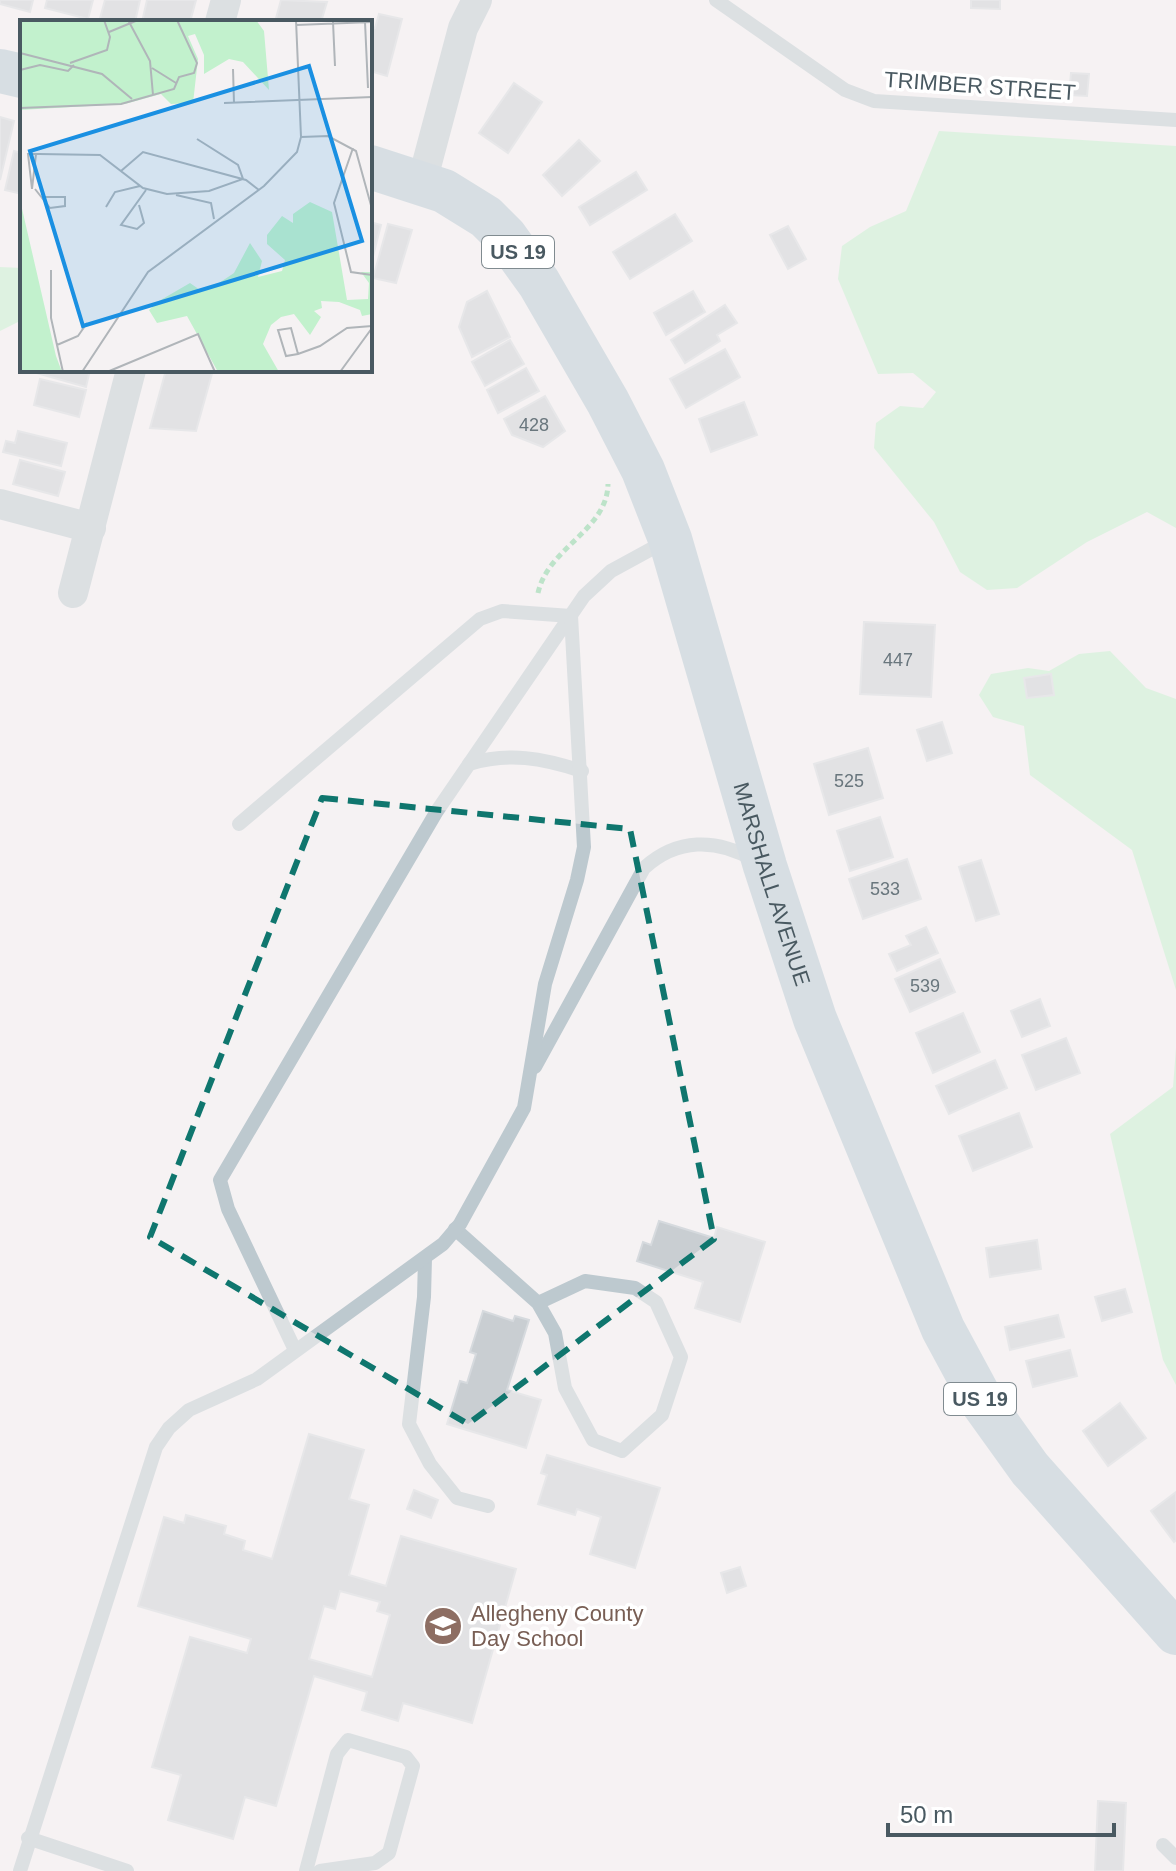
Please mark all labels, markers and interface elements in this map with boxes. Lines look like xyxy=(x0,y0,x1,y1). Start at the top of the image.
inset map xyxy=(20,20,372,372)
street label: TRIMBER STREET xyxy=(883,67,1077,105)
road number: US 19 xyxy=(482,236,554,268)
house number: 428 xyxy=(519,415,549,435)
house number: 447 xyxy=(883,650,913,670)
house number: 525 xyxy=(834,771,864,791)
street label: MARSHALL AVENUE xyxy=(729,779,816,989)
house number: 533 xyxy=(870,879,900,899)
house number: 539 xyxy=(910,976,940,996)
road number: US 19 xyxy=(944,1383,1016,1415)
place label: Allegheny County Day School xyxy=(471,1601,643,1651)
school or university icon: Allegheny County Day School xyxy=(422,1605,464,1647)
scale bar xyxy=(888,1787,1114,1837)
text: 50 m xyxy=(900,1801,953,1828)

